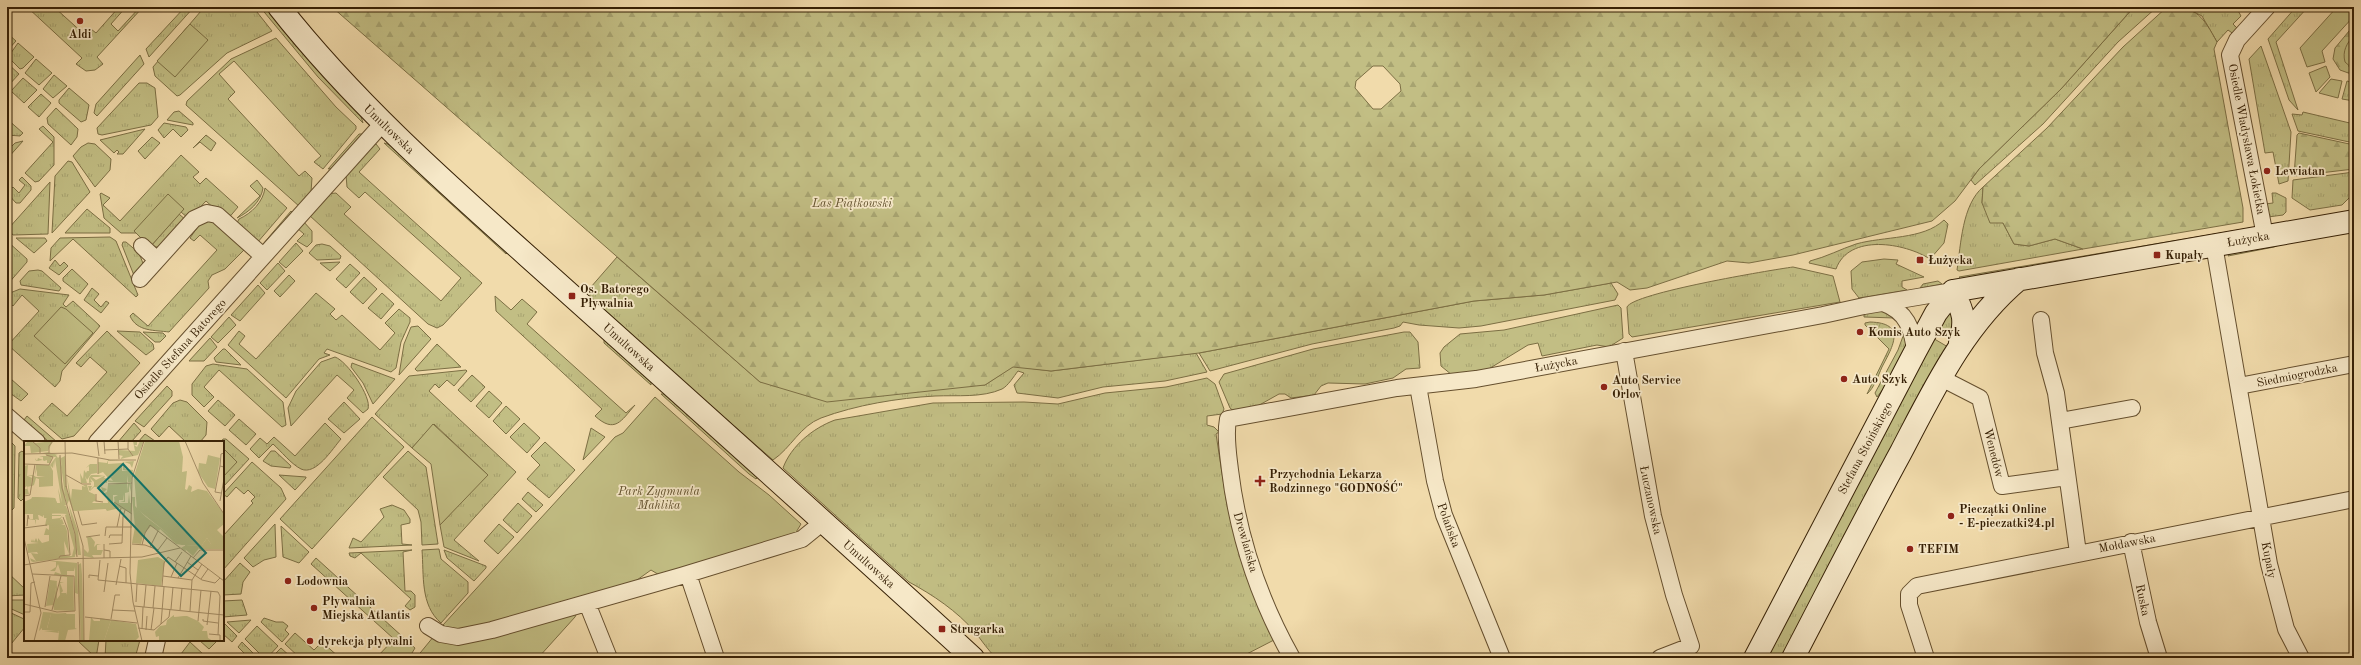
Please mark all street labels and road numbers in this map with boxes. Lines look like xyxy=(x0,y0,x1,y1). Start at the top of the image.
street label: Osiedle Władysława Łokietka xyxy=(2225,63,2267,216)
street label: Umultowska xyxy=(361,103,416,157)
street label: Łużycka xyxy=(2226,230,2271,250)
street label: Osiedle Stefana Batorego xyxy=(133,297,229,402)
street label: Umultowska xyxy=(600,321,657,374)
street label: Łużycka xyxy=(1534,355,1579,375)
street label: Siedmiogrodzka xyxy=(2256,362,2339,390)
street label: Stefana Stoińskiego xyxy=(1836,400,1895,497)
street label: Wenedów xyxy=(1981,427,2005,480)
street label: Łuczanowska xyxy=(1637,465,1663,536)
street label: Polańska xyxy=(1434,501,1462,549)
street label: Drewlańska xyxy=(1231,511,1259,574)
street label: Mołdawska xyxy=(2098,533,2157,555)
street label: Umultowska xyxy=(840,538,897,591)
street label: Kupały xyxy=(2259,541,2278,580)
street label: Ruska xyxy=(2133,583,2151,617)

